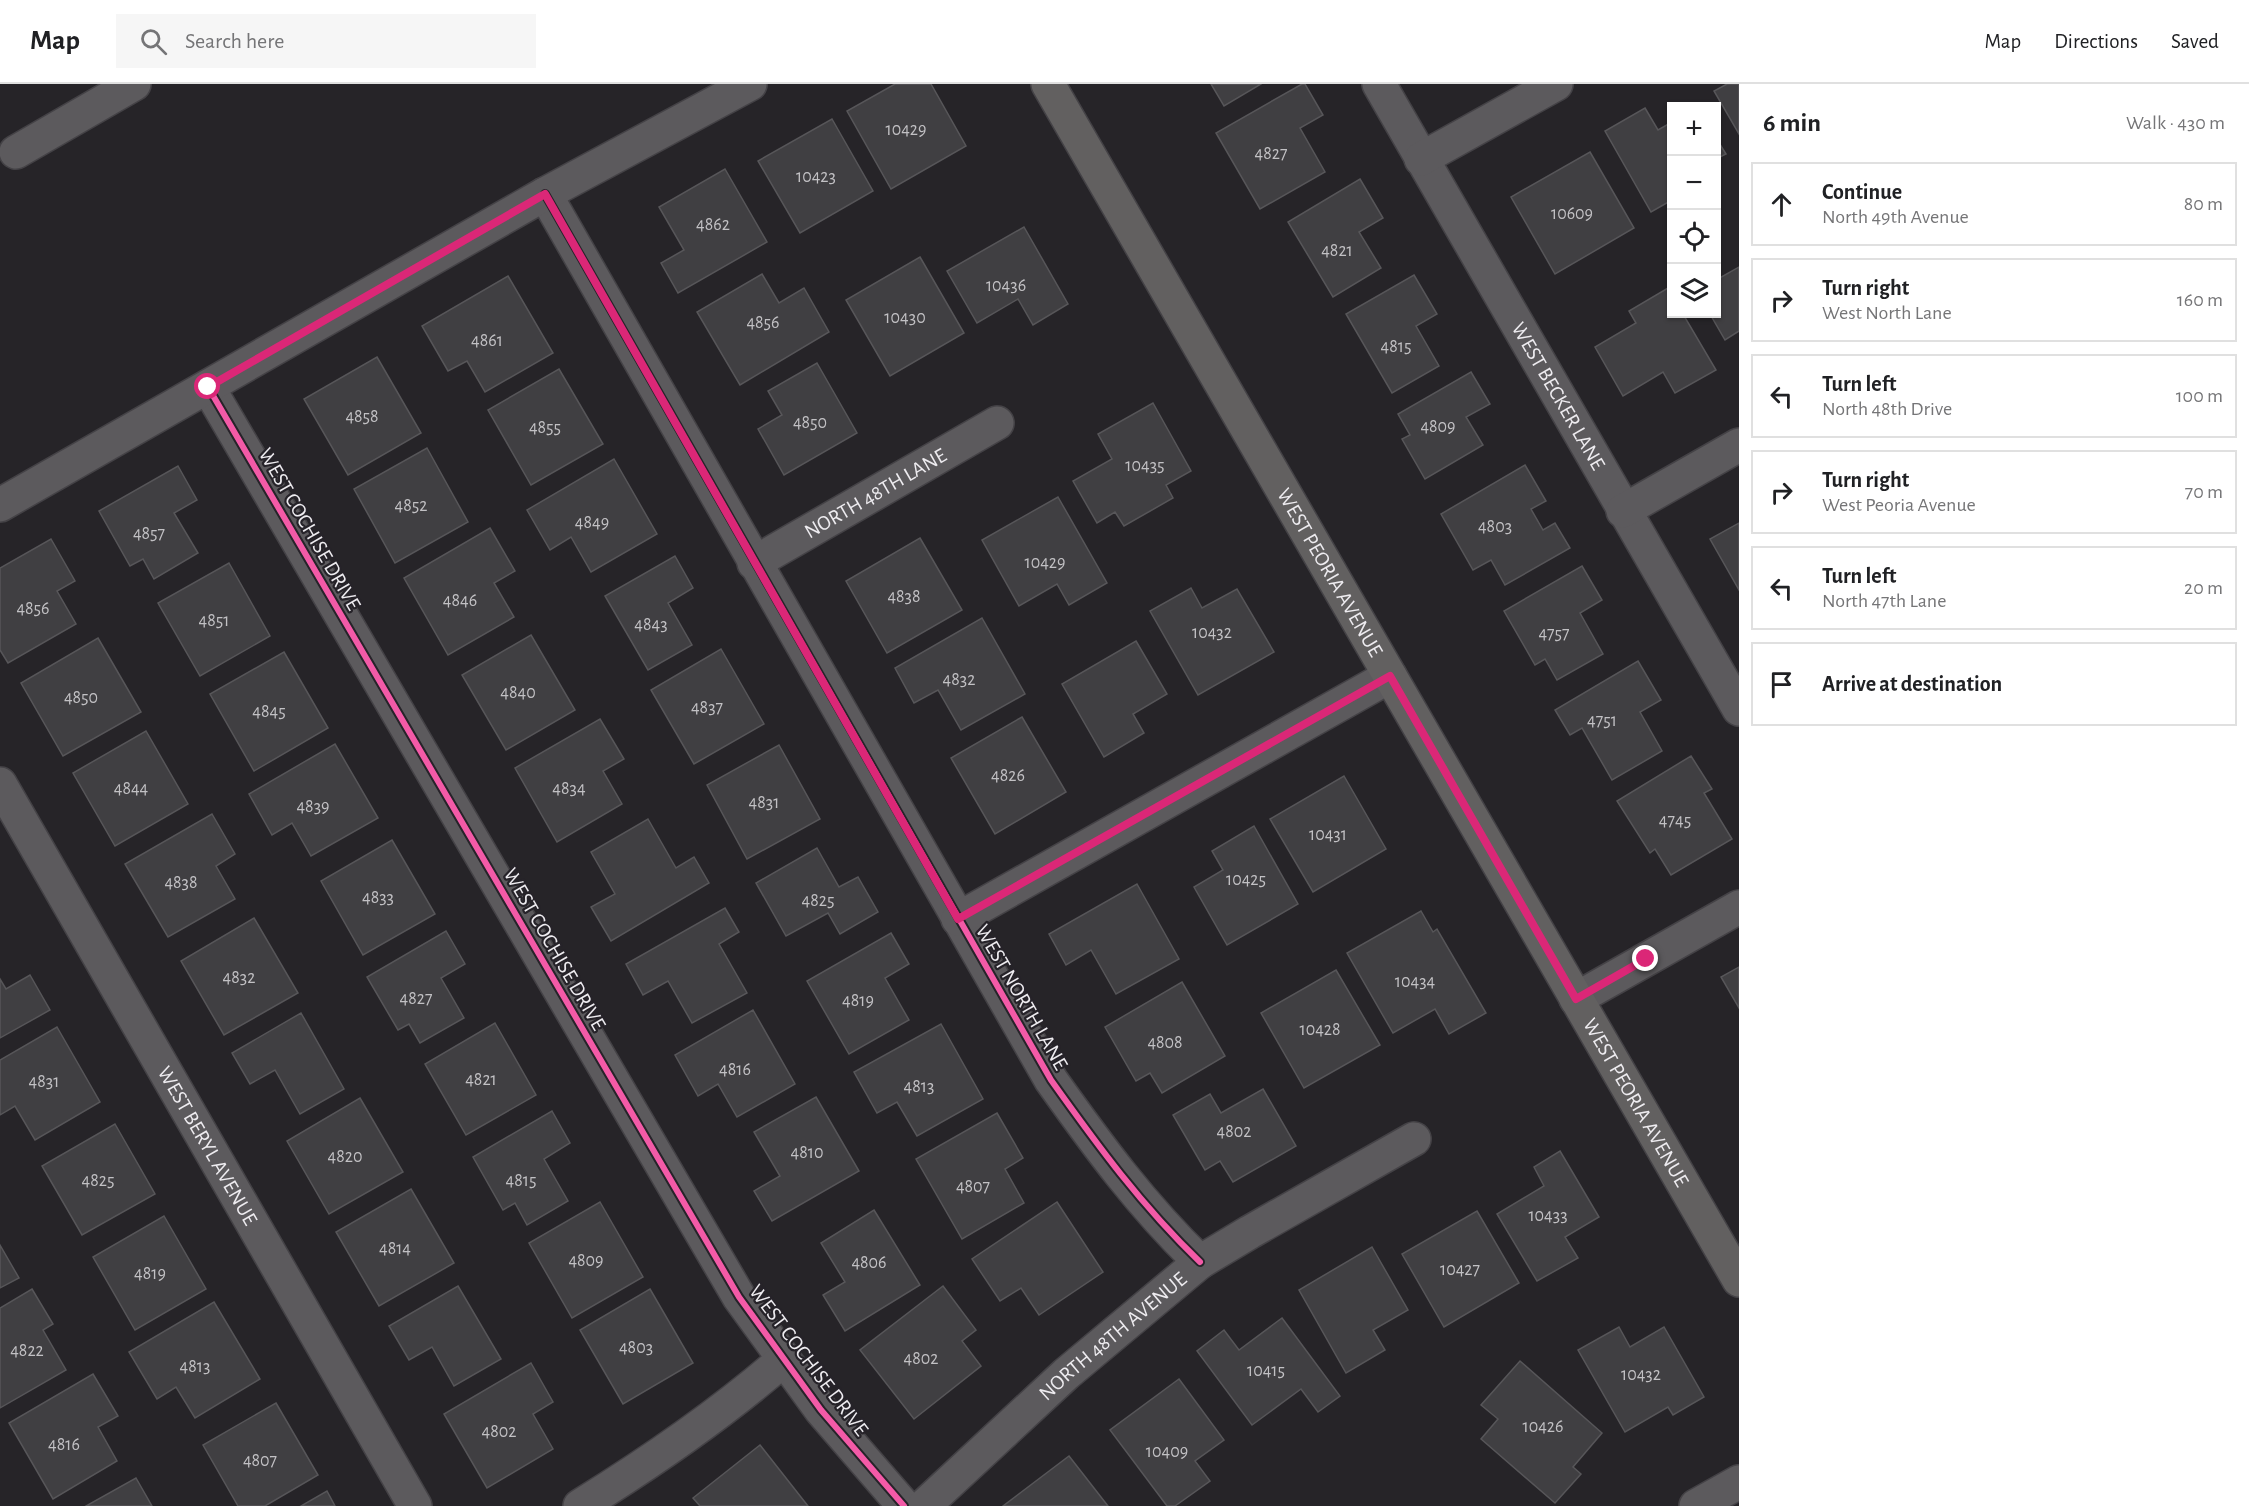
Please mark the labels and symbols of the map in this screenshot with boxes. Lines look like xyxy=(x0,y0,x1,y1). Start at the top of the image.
house number: 10429 xyxy=(885,121,927,139)
house number: 4827 xyxy=(1255,145,1287,163)
house number: 10423 xyxy=(796,168,836,186)
house number: 10609 xyxy=(1551,205,1593,223)
house number: 4862 xyxy=(696,216,730,234)
house number: 4821 xyxy=(1321,242,1353,260)
house number: 10436 xyxy=(986,277,1026,295)
house number: 10430 xyxy=(884,309,926,327)
house number: 4856 xyxy=(746,314,780,332)
street label: WEST BECKER LANE xyxy=(1508,319,1609,474)
house number: 4861 xyxy=(471,332,503,350)
house number: 4815 xyxy=(1381,338,1411,356)
route start xyxy=(194,373,220,399)
house number: 4858 xyxy=(345,408,379,426)
house number: 4850 xyxy=(793,414,827,432)
house number: 4809 xyxy=(1420,418,1456,436)
house number: 4855 xyxy=(529,419,561,437)
street label: WEST COCHISE DRIVE xyxy=(255,445,364,614)
street label: NORTH 48TH LANE xyxy=(801,445,950,543)
house number: 10435 xyxy=(1125,457,1165,475)
street label: WEST PEORIA AVENUE xyxy=(1273,485,1386,660)
house number: 4852 xyxy=(395,497,427,515)
house number: 4849 xyxy=(575,514,609,532)
house number: 4803 xyxy=(1478,518,1512,536)
house number: 4857 xyxy=(133,525,165,543)
house number: 10429 xyxy=(1024,554,1066,572)
house number: 4838 xyxy=(887,588,921,606)
house number: 4846 xyxy=(443,592,477,610)
house number: 4856 xyxy=(16,600,50,618)
house number: 4851 xyxy=(199,612,229,630)
house number: 4843 xyxy=(634,616,668,634)
house number: 10432 xyxy=(1192,624,1232,642)
house number: 4757 xyxy=(1538,625,1570,643)
house number: 4832 xyxy=(943,671,975,689)
house number: 4840 xyxy=(500,684,536,702)
house number: 4850 xyxy=(64,689,98,707)
house number: 4837 xyxy=(691,699,723,717)
house number: 4845 xyxy=(252,703,286,721)
house number: 4751 xyxy=(1587,712,1617,730)
house number: 4826 xyxy=(991,767,1025,785)
house number: 4844 xyxy=(114,780,149,798)
house number: 4834 xyxy=(552,780,586,798)
house number: 4831 xyxy=(749,794,779,812)
house number: 4839 xyxy=(296,798,330,816)
house number: 4745 xyxy=(1659,812,1691,830)
house number: 10431 xyxy=(1309,826,1347,844)
street label: WEST COCHISE DRIVE xyxy=(500,865,609,1034)
house number: 10425 xyxy=(1226,871,1266,889)
house number: 4838 xyxy=(164,874,198,892)
house number: 4833 xyxy=(362,889,394,907)
house number: 4825 xyxy=(802,892,834,910)
street label: WEST NORTH LANE xyxy=(972,921,1072,1073)
route end xyxy=(1632,945,1658,971)
house number: 4832 xyxy=(223,969,255,987)
house number: 10434 xyxy=(1395,973,1436,991)
house number: 4827 xyxy=(400,990,432,1008)
house number: 4819 xyxy=(842,992,874,1010)
street label: WEST PEORIA AVENUE xyxy=(1579,1015,1693,1190)
house number: 10428 xyxy=(1299,1021,1341,1039)
house number: 4808 xyxy=(1147,1034,1183,1052)
house number: 4816 xyxy=(719,1061,751,1079)
street label: WEST BERYL AVENUE xyxy=(154,1063,261,1229)
house number: 4821 xyxy=(465,1071,497,1089)
house number: 4831 xyxy=(29,1073,59,1091)
house number: 4813 xyxy=(904,1078,934,1096)
house number: 4802 xyxy=(1217,1123,1251,1141)
house number: 4810 xyxy=(791,1144,823,1162)
house number: 4820 xyxy=(328,1148,362,1166)
house number: 4825 xyxy=(82,1172,114,1190)
house number: 4815 xyxy=(506,1172,536,1190)
house number: 4807 xyxy=(956,1178,990,1196)
house number: 10433 xyxy=(1528,1207,1568,1225)
house number: 4814 xyxy=(379,1240,411,1258)
house number: 4809 xyxy=(568,1252,604,1270)
house number: 4806 xyxy=(851,1254,887,1272)
house number: 10427 xyxy=(1440,1261,1480,1279)
house number: 4819 xyxy=(134,1265,166,1283)
street label: NORTH 48TH AVENUE xyxy=(1035,1268,1191,1404)
street label: WEST COCHISE DRIVE xyxy=(745,1281,872,1440)
house number: 4803 xyxy=(619,1339,653,1357)
house number: 4822 xyxy=(10,1342,44,1360)
house number: 4802 xyxy=(904,1350,938,1368)
house number: 4813 xyxy=(180,1358,210,1376)
house number: 10415 xyxy=(1247,1362,1285,1380)
house number: 10432 xyxy=(1621,1366,1661,1384)
house number: 10426 xyxy=(1522,1418,1564,1436)
house number: 4802 xyxy=(482,1423,516,1441)
house number: 4816 xyxy=(48,1436,80,1454)
house number: 10409 xyxy=(1146,1443,1188,1461)
house number: 4807 xyxy=(243,1452,277,1470)

